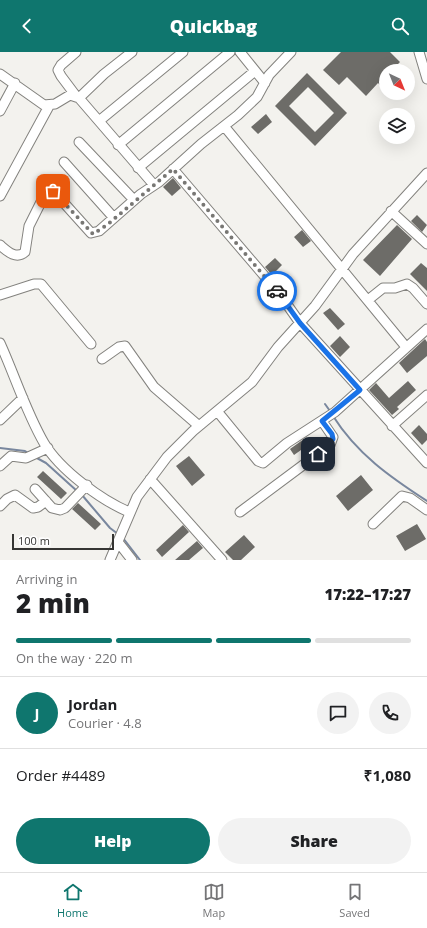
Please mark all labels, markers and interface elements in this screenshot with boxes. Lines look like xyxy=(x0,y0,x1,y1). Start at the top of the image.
text: Quickbag xyxy=(170,14,257,38)
icon: back xyxy=(16,15,38,37)
icon: search xyxy=(389,15,411,37)
north arrow xyxy=(379,64,415,100)
map controls xyxy=(379,64,415,144)
button: layers xyxy=(379,108,415,144)
pin xyxy=(36,174,70,208)
icon: bag xyxy=(42,180,64,202)
courier xyxy=(257,271,297,311)
icon: car xyxy=(266,280,288,302)
pin xyxy=(301,437,335,471)
icon: home xyxy=(307,443,329,465)
scale bar xyxy=(12,532,114,551)
text: 100 m xyxy=(18,533,50,548)
text: Arriving in xyxy=(16,570,78,588)
text: 17:22–17:27 xyxy=(325,584,411,604)
text: 2 min xyxy=(16,585,90,621)
text: On the way · 220 m xyxy=(16,649,132,667)
button: chat xyxy=(317,692,359,734)
button: phone xyxy=(369,692,411,734)
text: Jordan xyxy=(68,694,117,714)
text: J xyxy=(35,703,39,723)
text: Courier · 4.8 xyxy=(68,714,142,732)
text: Order #4489 xyxy=(16,765,105,785)
text: ₹1,080 xyxy=(364,765,411,785)
button: Help xyxy=(16,818,210,864)
button: Share xyxy=(218,818,411,864)
tab: Home xyxy=(57,881,88,920)
tab: Map xyxy=(202,881,225,920)
tab: Saved xyxy=(339,881,370,920)

